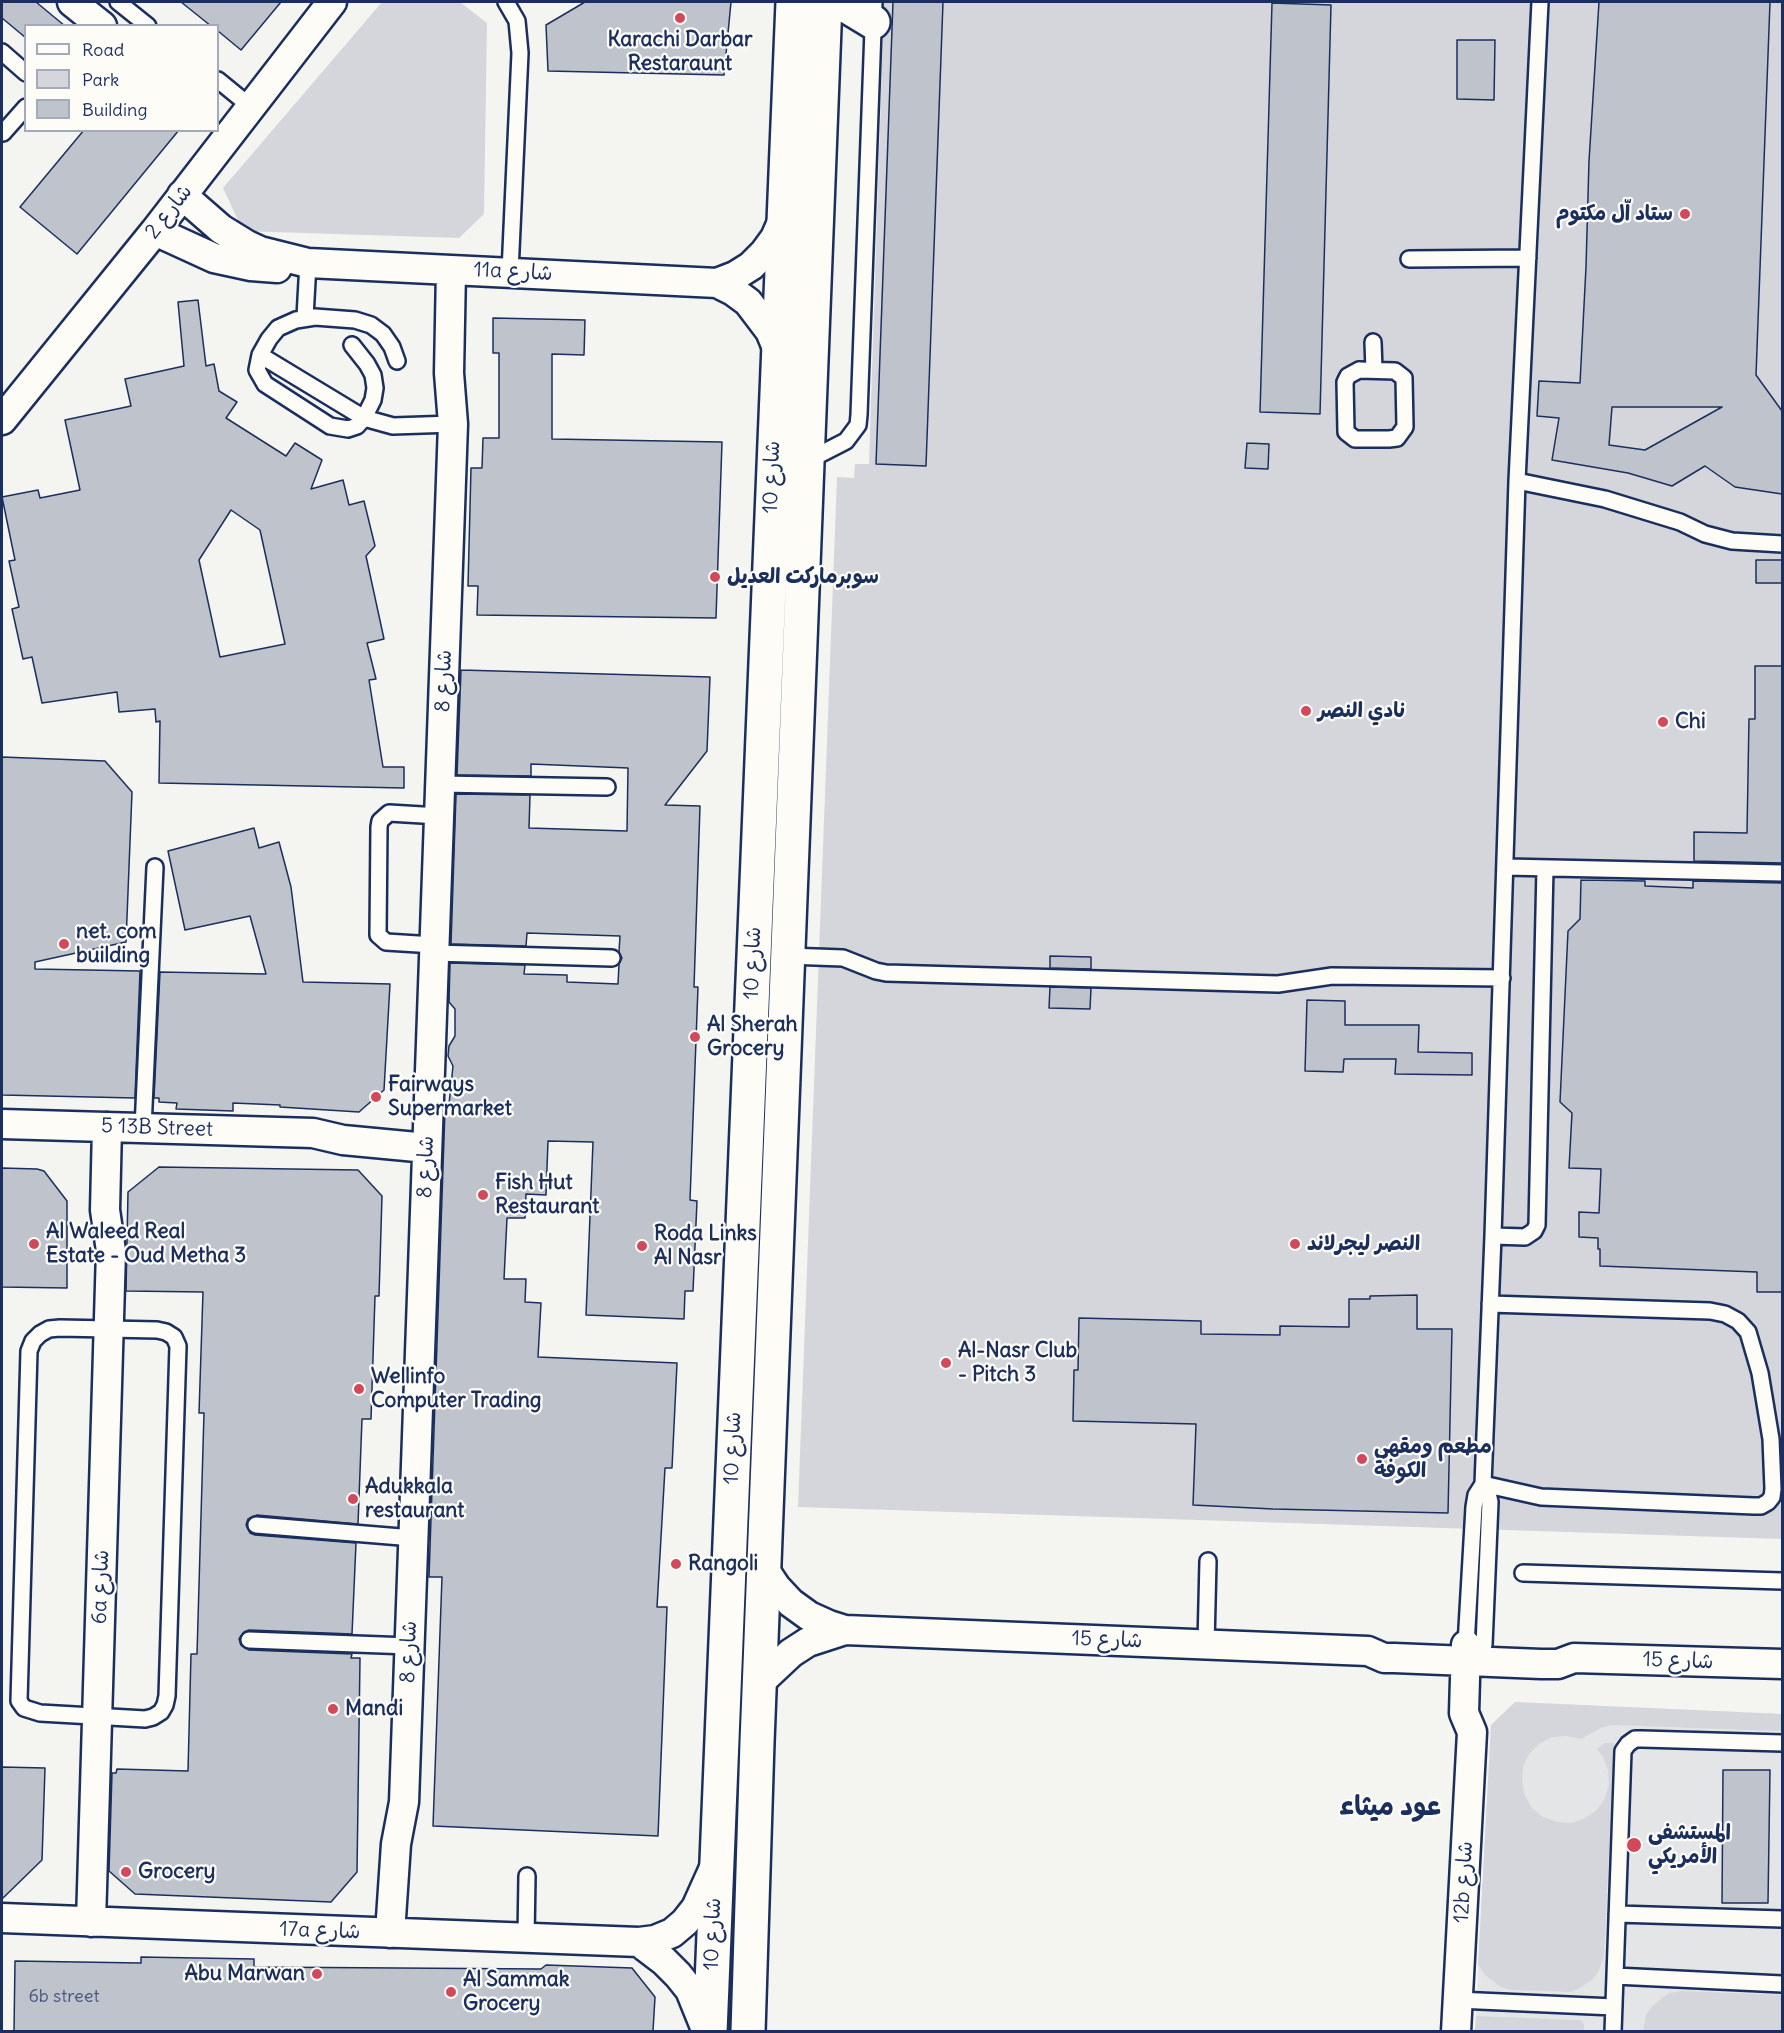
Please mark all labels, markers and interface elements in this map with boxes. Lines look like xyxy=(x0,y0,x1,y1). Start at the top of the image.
marker: Karachi Darbar Restaraunt xyxy=(673,11,687,25)
legend xyxy=(24,24,219,132)
place label: Karachi Darbar Restaraunt xyxy=(607,27,753,77)
text: Road xyxy=(82,38,124,61)
text: Park xyxy=(82,68,119,91)
text: Building xyxy=(82,98,147,121)
street label: شارع 2 xyxy=(140,180,198,244)
place label: ستاد اّل مكتوم xyxy=(1556,201,1673,227)
marker: ستاد اّل مكتوم xyxy=(1678,207,1692,221)
street label: 11a شارع xyxy=(473,257,553,287)
street label: شارع 10 xyxy=(758,440,786,514)
place label: سوبرماركت العديل xyxy=(727,564,879,590)
marker: سوبرماركت العديل xyxy=(708,570,722,584)
street label: شارع 8 xyxy=(430,649,458,713)
place label: نادي النصر xyxy=(1318,698,1405,724)
marker: نادي النصر xyxy=(1299,704,1313,718)
place label: Chi xyxy=(1675,709,1706,735)
marker: Chi xyxy=(1656,715,1670,729)
place label: net. com building xyxy=(76,919,157,969)
street label: شارع 10 xyxy=(739,926,767,1000)
marker: net. com building xyxy=(57,937,71,951)
place label: Al Sherah Grocery xyxy=(707,1012,798,1062)
marker: Al Sherah Grocery xyxy=(688,1030,702,1044)
place label: Fairways Supermarket xyxy=(388,1072,512,1122)
marker: Fairways Supermarket xyxy=(369,1090,383,1104)
street label: 5 13B Street xyxy=(101,1113,213,1143)
street label: شارع 8 xyxy=(412,1135,440,1199)
place label: Fish Hut Restaurant xyxy=(495,1170,599,1220)
marker: Fish Hut Restaurant xyxy=(476,1188,490,1202)
place label: Al Waleed Real Estate - Oud Metha 3 xyxy=(46,1219,246,1269)
place label: Roda Links Al Nasr xyxy=(654,1221,757,1271)
place label: النصر ليجرلاند xyxy=(1307,1231,1420,1257)
marker: Al Waleed Real Estate - Oud Metha 3 xyxy=(27,1237,41,1251)
marker: النصر ليجرلاند xyxy=(1288,1237,1302,1251)
marker: Roda Links Al Nasr xyxy=(635,1239,649,1253)
place label: Al-Nasr Club - Pitch 3 xyxy=(958,1338,1077,1388)
marker: Al-Nasr Club - Pitch 3 xyxy=(939,1356,953,1370)
place label: Wellinfo Computer Trading xyxy=(371,1364,542,1414)
marker: Wellinfo Computer Trading xyxy=(352,1382,366,1396)
street label: شارع 10 xyxy=(719,1411,747,1485)
place label: مطعم ومقهى الكوفة xyxy=(1374,1434,1492,1484)
marker: مطعم ومقهى الكوفة xyxy=(1355,1452,1369,1466)
place label: Adukkala restaurant xyxy=(365,1474,464,1524)
marker: Adukkala restaurant xyxy=(346,1492,360,1506)
street label: 6a شارع xyxy=(87,1549,115,1625)
place label: Rangoli xyxy=(688,1551,758,1577)
marker: Rangoli xyxy=(669,1557,683,1571)
street label: شارع 8 xyxy=(395,1620,423,1684)
street label: شارع 15 xyxy=(1071,1626,1143,1654)
street label: شارع 15 xyxy=(1642,1647,1714,1675)
place label: Mandi xyxy=(345,1696,403,1722)
marker: Mandi xyxy=(326,1702,340,1716)
district label: عود ميثاء xyxy=(1339,1791,1441,1823)
place label: المستشفى الأمريكي xyxy=(1648,1820,1731,1870)
marker: المستشفى الأمريكي xyxy=(1625,1836,1643,1854)
street label: 12b شارع xyxy=(1449,1840,1479,1924)
place label: Grocery xyxy=(138,1859,215,1885)
marker: Grocery xyxy=(119,1865,133,1879)
street label: شارع 10 xyxy=(699,1897,727,1971)
street label: 17a شارع xyxy=(279,1917,361,1945)
place label: Abu Marwan xyxy=(185,1961,305,1987)
marker: Abu Marwan xyxy=(310,1967,324,1981)
place label: Al Sammak Grocery xyxy=(463,1967,569,2017)
marker: Al Sammak Grocery xyxy=(444,1985,458,1999)
house number: 6b street xyxy=(28,1986,100,2008)

